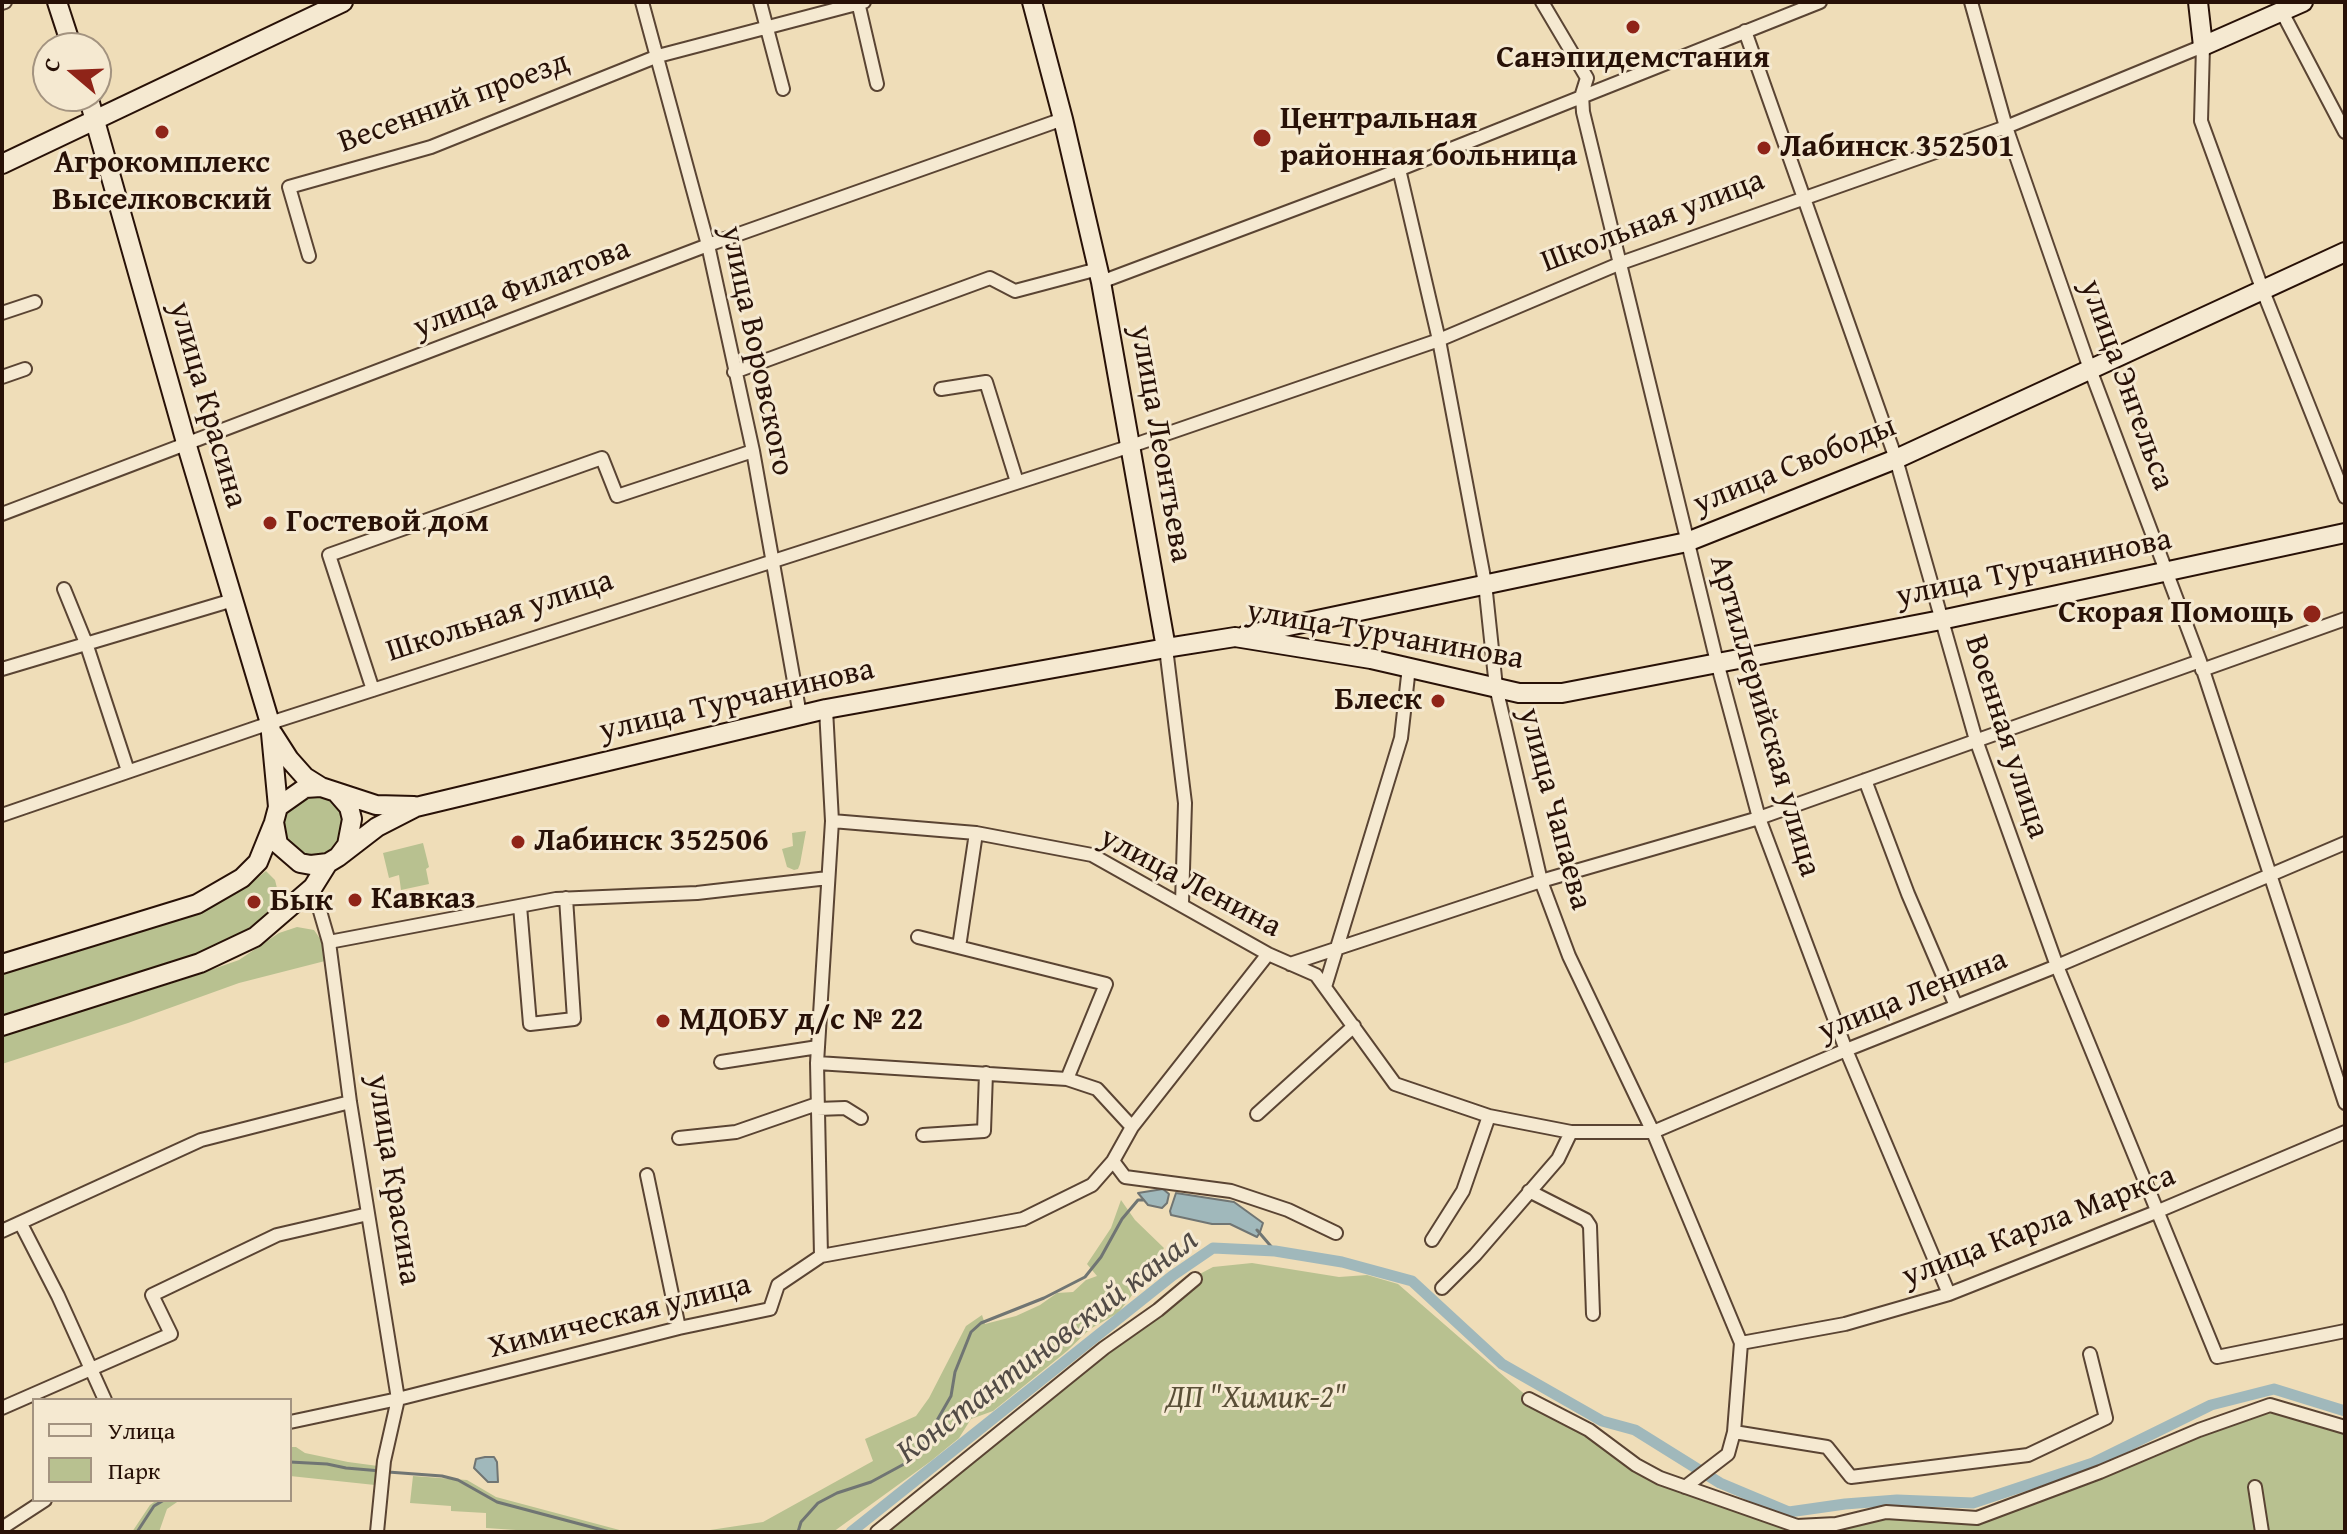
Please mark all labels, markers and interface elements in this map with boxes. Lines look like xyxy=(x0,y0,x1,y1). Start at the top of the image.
marker: Санэпидемстания xyxy=(1624,18,1642,36)
north arrow xyxy=(32,32,112,112)
place label: Санэпидемстания xyxy=(1496,40,1770,78)
street label: Весенний проезд xyxy=(333,43,575,163)
text: С xyxy=(34,54,68,76)
place label: Центральная районная больница xyxy=(1280,101,1578,176)
marker: Агрокомплекс Выселковский xyxy=(153,123,171,141)
marker: Центральная районная больница xyxy=(1251,127,1273,149)
place label: Лабинск 352501 xyxy=(1780,129,2015,167)
marker: Лабинск 352501 xyxy=(1755,139,1773,157)
place label: Агрокомплекс Выселковский xyxy=(52,145,272,220)
street label: Школьная улица xyxy=(1536,162,1770,282)
street label: улица Воровского xyxy=(711,223,801,479)
street label: улица Филатова xyxy=(408,230,636,348)
street label: улица Энгельса xyxy=(2070,275,2182,495)
street label: улица Красина xyxy=(159,298,255,512)
street label: улица Леонтьева xyxy=(1120,322,1200,566)
street label: улица Свободы xyxy=(1688,408,1902,524)
place label: Гостевой дом xyxy=(286,504,489,542)
marker: Гостевой дом xyxy=(261,514,279,532)
street label: улица Турчанинова xyxy=(1893,521,2175,617)
street label: Артиллерийская улица xyxy=(1700,551,1828,881)
street label: Школьная улица xyxy=(382,562,618,672)
street label: улица Турчанинова xyxy=(1243,593,1527,679)
place label: Скорая Помощь xyxy=(2058,595,2294,633)
marker: Скорая Помощь xyxy=(2301,603,2323,625)
street label: Военная улица xyxy=(1955,631,2057,843)
street label: улица Турчанинова xyxy=(596,651,878,751)
place label: Блеск xyxy=(1335,682,1422,720)
marker: Блеск xyxy=(1429,692,1447,710)
street label: улица Чапаева xyxy=(1509,704,1599,914)
street label: улица Ленина xyxy=(1093,819,1287,947)
place label: Лабинск 352506 xyxy=(534,823,769,861)
marker: Лабинск 352506 xyxy=(509,833,527,851)
place label: Кавказ xyxy=(371,881,476,919)
place label: Бык xyxy=(270,883,333,921)
marker: Кавказ xyxy=(346,891,364,909)
marker: Бык xyxy=(245,893,263,911)
street label: улица Ленина xyxy=(1813,941,2013,1051)
place label: МДОБУ д/с № 22 xyxy=(679,1002,923,1040)
marker: МДОБУ д/с № 22 xyxy=(654,1012,672,1030)
street label: улица Красина xyxy=(357,1072,429,1288)
street label: улица Карла Маркса xyxy=(1897,1157,2181,1297)
water label: Константиновский канал xyxy=(889,1220,1207,1474)
street label: Химическая улица xyxy=(485,1266,755,1368)
park label: ДП "Химик-2" xyxy=(1166,1380,1346,1418)
legend xyxy=(32,1398,292,1502)
text: Улица xyxy=(108,1413,175,1448)
text: Парк xyxy=(108,1453,160,1488)

